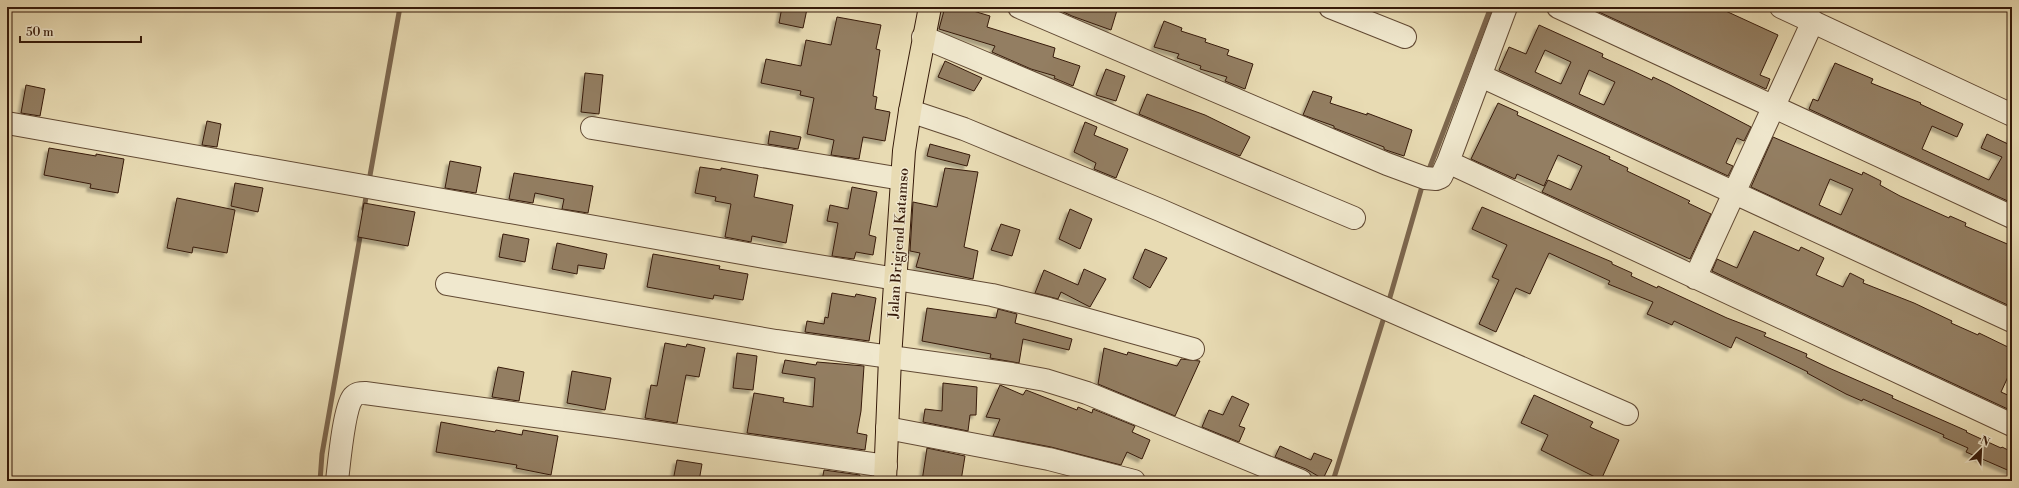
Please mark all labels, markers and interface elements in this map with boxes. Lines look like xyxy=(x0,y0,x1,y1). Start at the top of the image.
scale bar xyxy=(20,18,141,44)
text: 50 m xyxy=(26,25,54,40)
street label: Jalan Brigjend Katamso xyxy=(885,167,913,320)
north arrow xyxy=(1961,430,2001,470)
text: N xyxy=(1978,434,1992,450)

